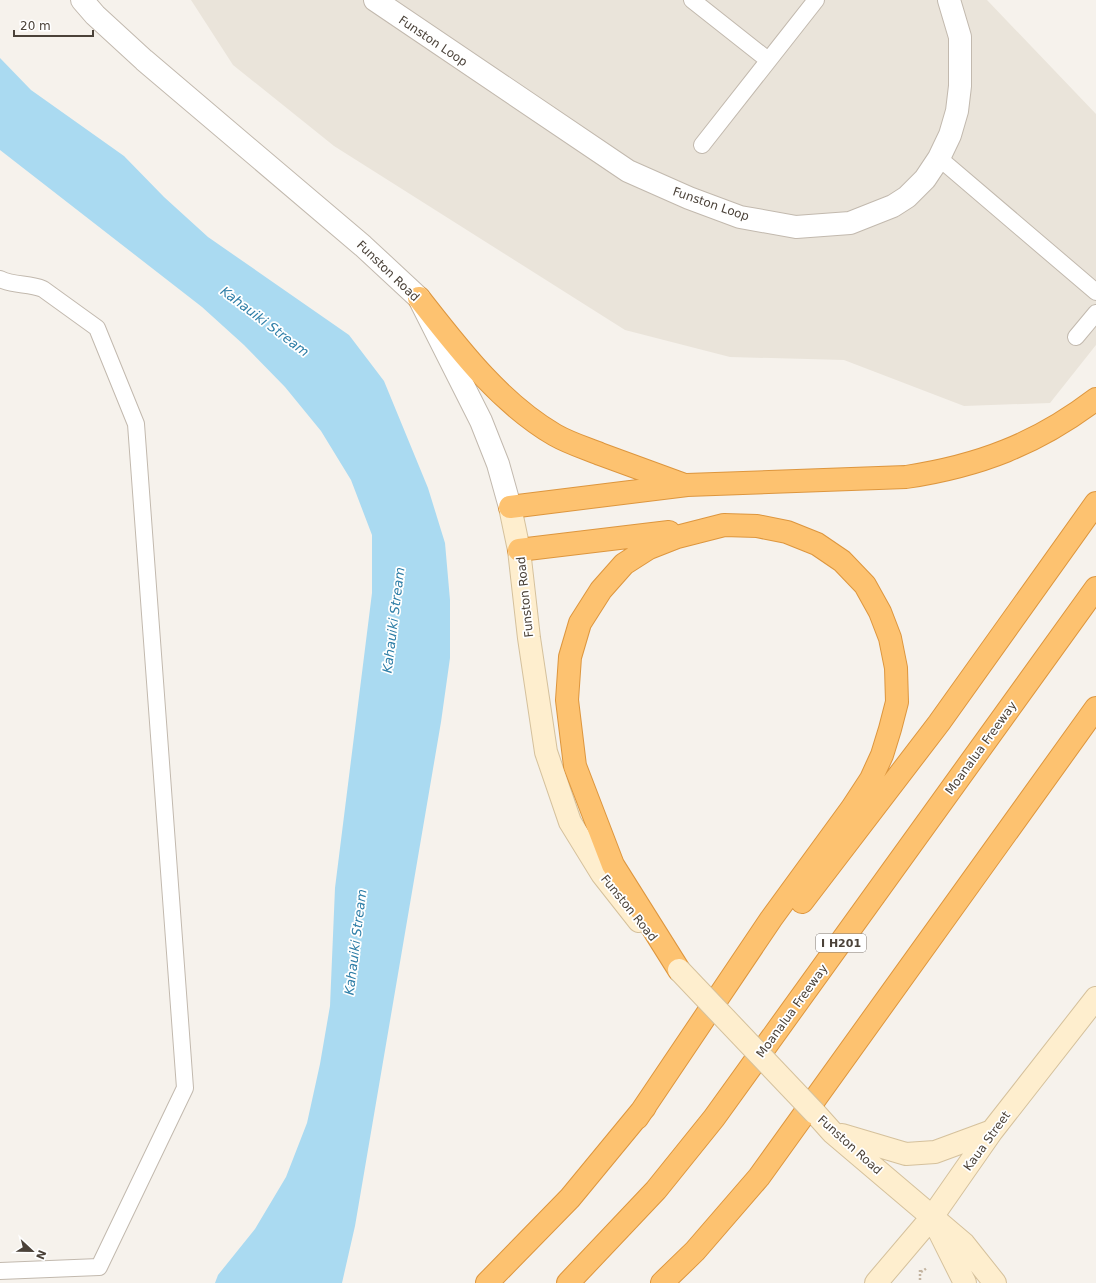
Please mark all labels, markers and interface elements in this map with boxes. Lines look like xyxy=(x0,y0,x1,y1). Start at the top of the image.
scale bar xyxy=(14,12,93,38)
street label: Funston Loop xyxy=(396,13,470,69)
text: 20 m xyxy=(20,19,51,33)
street label: Funston Loop xyxy=(671,184,751,224)
street label: Funston Road xyxy=(354,238,422,304)
water label: Kahauiki Stream xyxy=(218,283,312,359)
street label: Funston Road xyxy=(514,556,536,638)
water label: Kahauiki Stream xyxy=(380,566,407,674)
street label: Moanalua Freeway xyxy=(942,699,1020,797)
street label: Funston Road xyxy=(598,872,660,944)
water label: Kahauiki Stream xyxy=(342,888,369,996)
road number: I H201 xyxy=(816,934,866,952)
street label: Moanalua Freeway xyxy=(753,962,831,1060)
street label: Kaua Street xyxy=(961,1108,1013,1174)
street label: Funston Road xyxy=(815,1113,885,1177)
north arrow xyxy=(12,1231,52,1271)
text: N xyxy=(33,1248,49,1261)

